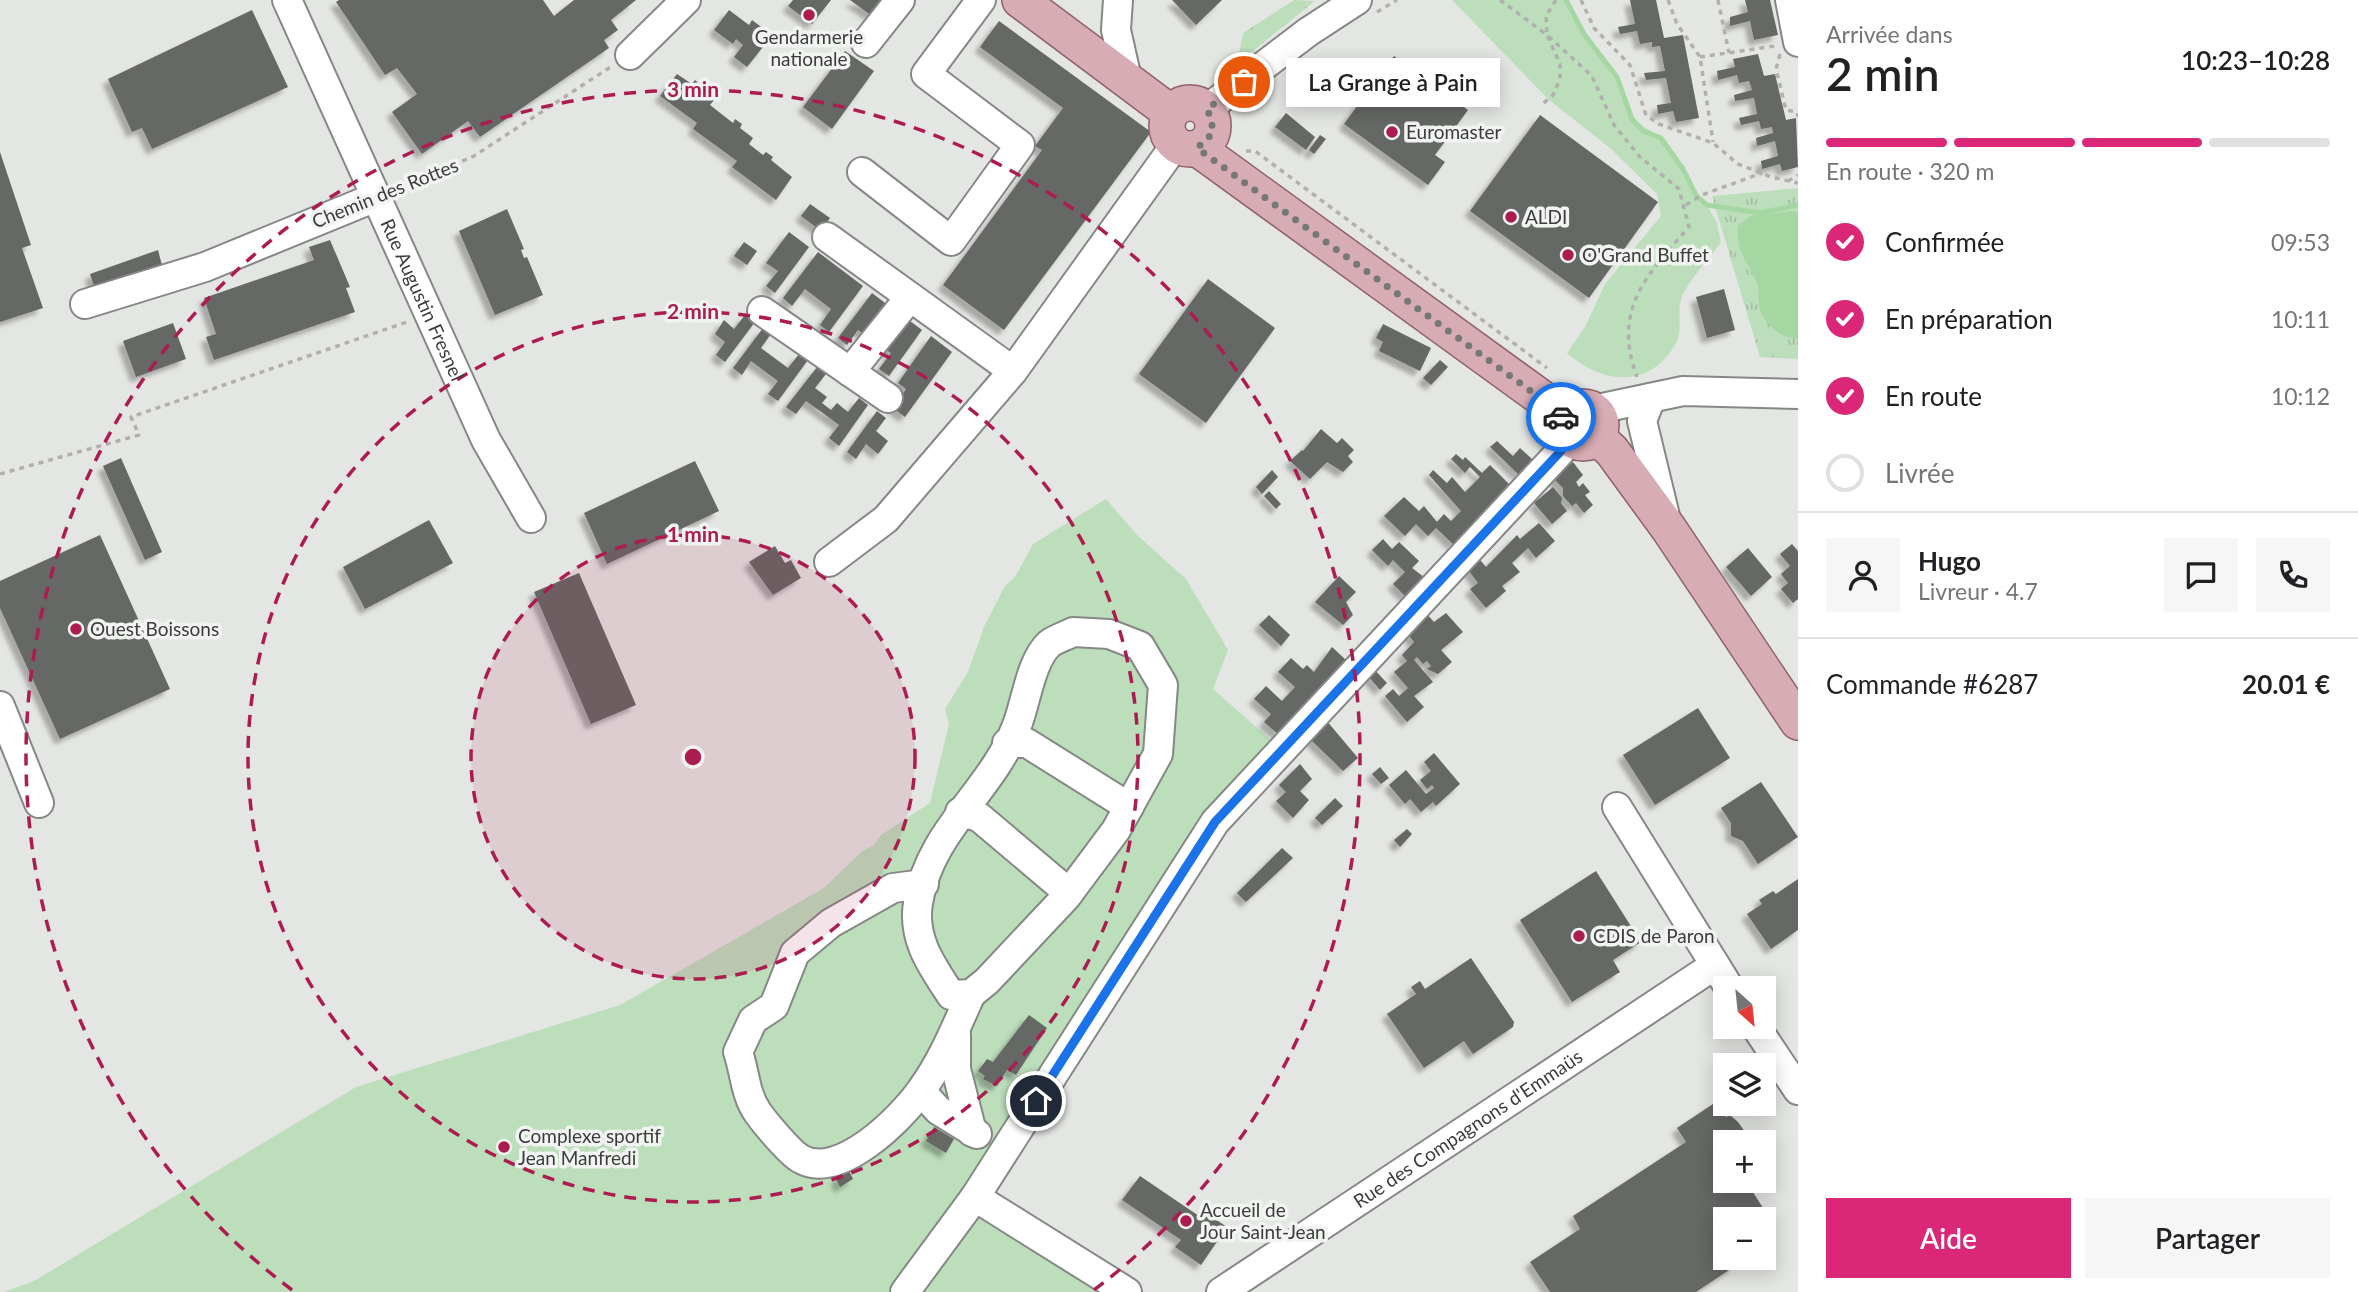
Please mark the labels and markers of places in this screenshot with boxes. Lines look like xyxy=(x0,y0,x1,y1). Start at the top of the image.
marker: Gendarmerie nationale xyxy=(801,7,817,23)
place label: Gendarmerie nationale xyxy=(755,25,863,70)
pin xyxy=(1214,52,1274,112)
callout: La Grange à Pain xyxy=(1286,57,1500,106)
place label: Euromaster xyxy=(1406,120,1502,143)
marker: Euromaster xyxy=(1384,124,1400,140)
place label: ALDI xyxy=(1525,205,1567,228)
marker: ALDI xyxy=(1503,209,1519,225)
place label: O'Grand Buffet xyxy=(1582,243,1709,266)
marker: O'Grand Buffet xyxy=(1560,247,1576,263)
place label: Ouest Boissons xyxy=(90,617,219,640)
marker: Ouest Boissons xyxy=(68,621,84,637)
centre of rings xyxy=(681,745,705,769)
place label: CDIS de Paron xyxy=(1593,924,1715,947)
marker: CDIS de Paron xyxy=(1571,928,1587,944)
pin xyxy=(1006,1071,1066,1131)
place label: Complexe sportif Jean Manfredi xyxy=(518,1124,661,1169)
marker: Complexe sportif Jean Manfredi xyxy=(496,1139,512,1155)
place label: Accueil de Jour Saint-Jean xyxy=(1200,1198,1326,1243)
marker: Accueil de Jour Saint-Jean xyxy=(1178,1213,1194,1229)

